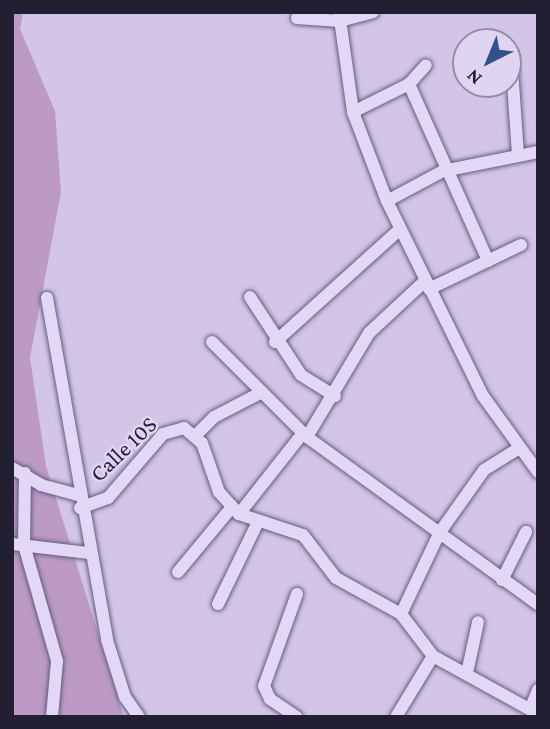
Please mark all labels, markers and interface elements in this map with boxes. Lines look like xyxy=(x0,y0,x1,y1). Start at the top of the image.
north arrow xyxy=(452,28,522,98)
text: N xyxy=(462,65,486,89)
street label: Calle 10S xyxy=(84,411,162,487)

